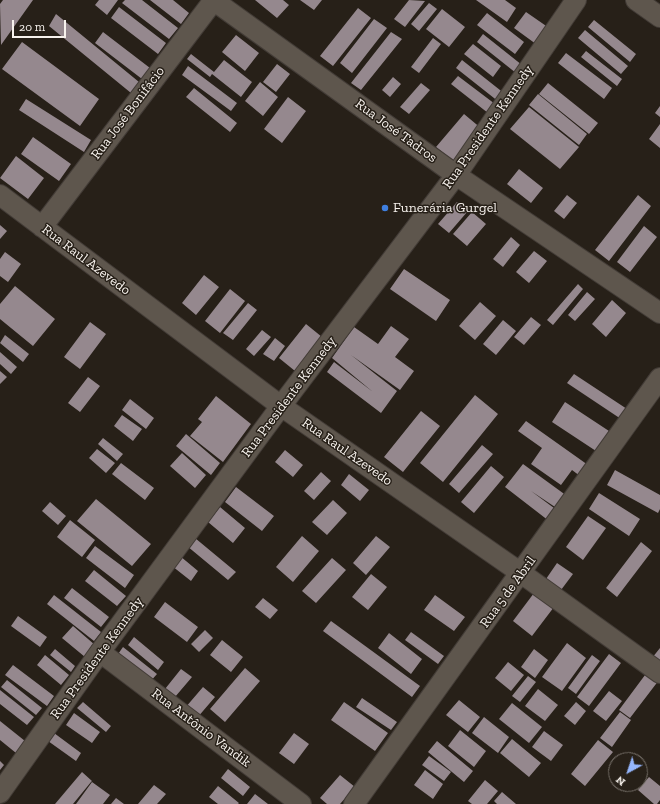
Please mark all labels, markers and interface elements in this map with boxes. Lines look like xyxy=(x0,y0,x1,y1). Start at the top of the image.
scale bar xyxy=(14,12,68,38)
text: 20 m xyxy=(19,20,45,34)
street label: Rua Presidente Kennedy xyxy=(439,62,537,192)
street label: Rua José Bonifácio xyxy=(88,63,168,163)
street label: Rua José Tadros xyxy=(352,96,440,166)
place label: Funerária Gurgel xyxy=(393,200,497,216)
marker: Funerária Gurgel xyxy=(380,203,390,213)
street label: Rua Raul Azevedo xyxy=(38,221,134,299)
street label: Rua Presidente Kennedy xyxy=(238,333,340,461)
street label: Rua Raul Azevedo xyxy=(298,414,396,490)
street label: Rua 5 de Abril xyxy=(476,553,540,631)
street label: Rua Presidente Kennedy xyxy=(47,594,147,722)
street label: Rua Antônio Vandik xyxy=(148,685,254,771)
north arrow xyxy=(608,752,648,792)
text: N xyxy=(613,773,628,788)

